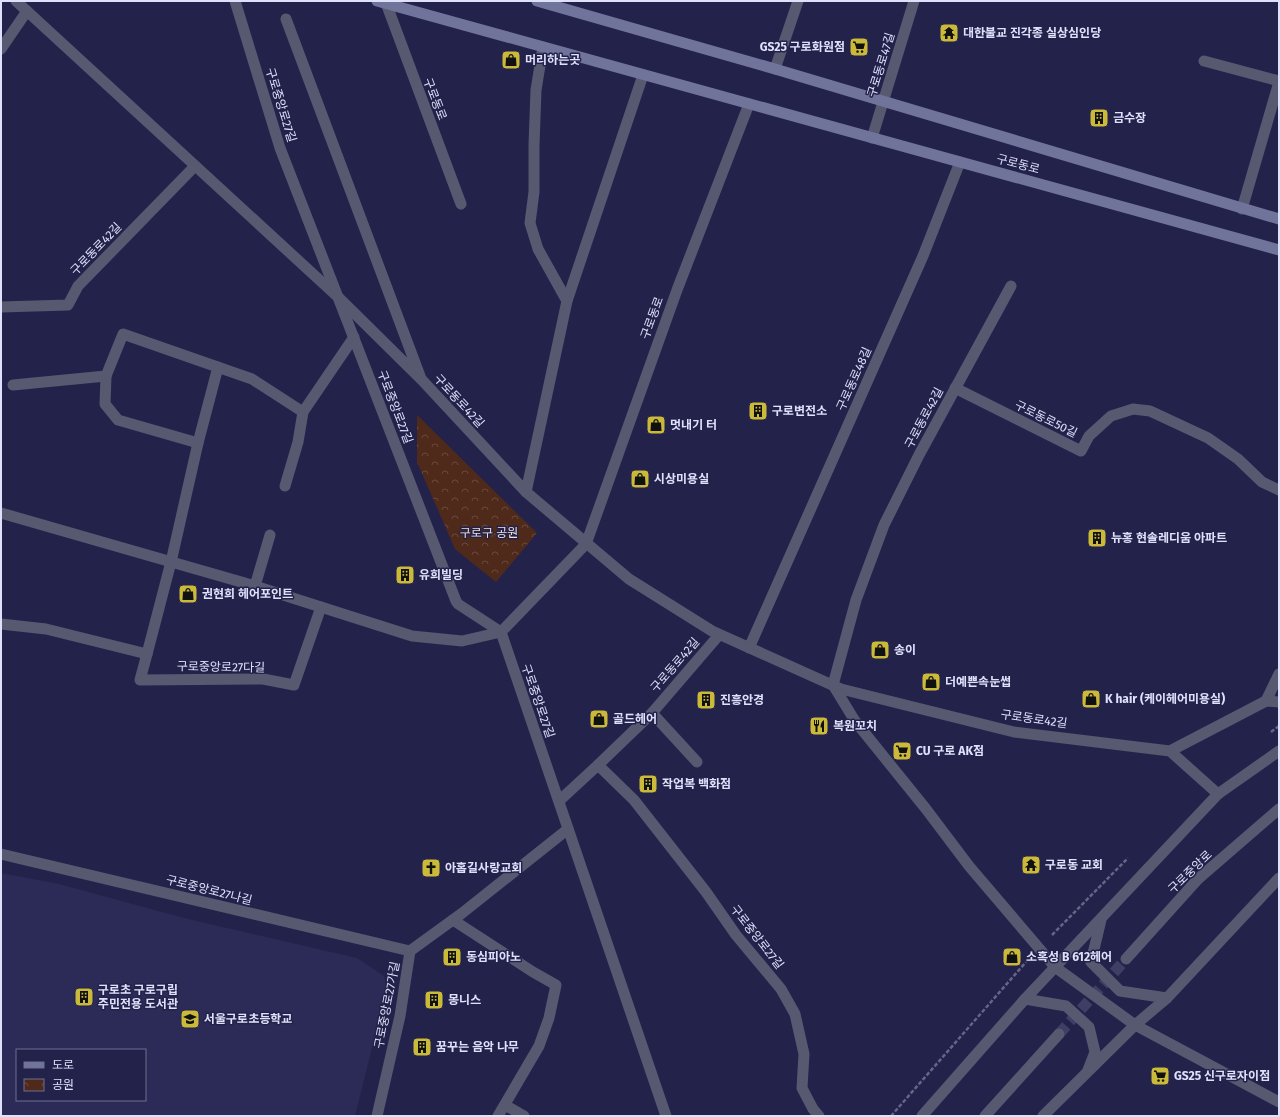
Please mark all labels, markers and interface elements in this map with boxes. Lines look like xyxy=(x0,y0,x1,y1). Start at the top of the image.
temple icon: 대한불교 진각종 실상심인당 xyxy=(938,22,960,44)
place label: 대한불교 진각종 실상심인당 xyxy=(963,26,1101,40)
street label: 구로동로47길 xyxy=(865,31,897,99)
supermarket icon: GS25 구로화원점 xyxy=(848,36,870,58)
place label: GS25 구로화원점 xyxy=(760,40,845,54)
shop icon: 머리하는곳 xyxy=(500,49,522,71)
place label: 머리하는곳 xyxy=(525,53,580,67)
street label: 구로중앙로27길 xyxy=(263,66,299,144)
street label: 구로동로 xyxy=(421,76,449,122)
building icon: 금수장 xyxy=(1088,107,1110,129)
place label: 금수장 xyxy=(1113,111,1146,125)
street label: 구로동로 xyxy=(995,152,1041,176)
street label: 구로동로42길 xyxy=(68,220,124,278)
street label: 구로동로 xyxy=(638,295,666,341)
street label: 구로동로48길 xyxy=(834,345,874,413)
street label: 구로중앙로27길 xyxy=(375,368,415,446)
street label: 구로동로42길 xyxy=(431,372,487,430)
street label: 구로동로42길 xyxy=(902,385,946,451)
street label: 구로동로50길 xyxy=(1012,398,1080,440)
building icon: 구로변전소 xyxy=(747,400,769,422)
place label: 구로변전소 xyxy=(772,404,827,418)
shop icon: 멋내기 터 xyxy=(645,414,667,436)
place label: 멋내기 터 xyxy=(670,418,717,432)
shop icon: 시상미용실 xyxy=(629,468,651,490)
place label: 시상미용실 xyxy=(654,472,709,486)
park label: 구로구 공원 xyxy=(460,526,518,540)
building icon: 뉴홍 현솔레디움 아파트 xyxy=(1086,527,1108,549)
place label: 뉴홍 현솔레디움 아파트 xyxy=(1111,531,1227,545)
building icon: 유희빌딩 xyxy=(394,564,416,586)
place label: 유희빌딩 xyxy=(419,568,463,582)
shop icon: 권현희 헤어포인트 xyxy=(177,583,199,605)
place label: 권현희 헤어포인트 xyxy=(202,587,293,601)
street label: 구로동로42길 xyxy=(648,635,702,695)
shop icon: 송이 xyxy=(869,639,891,661)
place label: 송이 xyxy=(894,643,916,657)
street label: 구로중앙로27다길 xyxy=(177,659,265,675)
street label: 구로중앙로27길 xyxy=(519,662,557,740)
shop icon: 더예쁜속눈썹 xyxy=(920,671,942,693)
place label: 더예쁜속눈썹 xyxy=(945,675,1011,689)
shop icon: K hair (케이헤어미용실) xyxy=(1080,688,1102,710)
building icon: 진흥안경 xyxy=(695,689,717,711)
place label: K hair (케이헤어미용실) xyxy=(1105,692,1225,706)
place label: 진흥안경 xyxy=(720,693,764,707)
street label: 구로동로42길 xyxy=(1000,707,1068,731)
shop icon: 골드헤어 xyxy=(588,708,610,730)
place label: 골드헤어 xyxy=(613,712,657,726)
restaurant icon: 복원꼬치 xyxy=(808,715,830,737)
place label: 복원꼬치 xyxy=(833,719,877,733)
supermarket icon: CU 구로 AK점 xyxy=(891,740,913,762)
place label: CU 구로 AK점 xyxy=(916,744,984,758)
building icon: 작업복 백화점 xyxy=(637,773,659,795)
place label: 작업복 백화점 xyxy=(662,777,731,791)
street label: 구로중앙로 xyxy=(1165,848,1215,896)
temple icon: 구로동 교회 xyxy=(1020,854,1042,876)
church icon: 아홉길사랑교회 xyxy=(420,857,442,879)
place label: 구로동 교회 xyxy=(1045,858,1103,872)
place label: 아홉길사랑교회 xyxy=(445,861,522,875)
street label: 구로중앙로27나길 xyxy=(164,873,254,907)
street label: 구로중앙로27길 xyxy=(728,902,786,972)
building icon: 동심피아노 xyxy=(441,946,463,968)
shop icon: 소혹성 B 612헤어 xyxy=(1001,946,1023,968)
place label: 동심피아노 xyxy=(466,950,521,964)
place label: 소혹성 B 612헤어 xyxy=(1026,950,1112,964)
street label: 구로중앙로27가길 xyxy=(372,960,402,1050)
place label: 구로초 구로구립 주민전용 도서관 xyxy=(98,983,178,1011)
building icon: 구로초 구로구립 주민전용 도서관 xyxy=(73,986,95,1008)
building icon: 몽니스 xyxy=(423,989,445,1011)
place label: 몽니스 xyxy=(448,993,481,1007)
school or university icon: 서울구로초등학교 xyxy=(179,1008,201,1030)
place label: 서울구로초등학교 xyxy=(204,1012,292,1026)
building icon: 꿈꾸는 음악 나무 xyxy=(411,1036,433,1058)
place label: 꿈꾸는 음악 나무 xyxy=(436,1040,519,1054)
legend xyxy=(16,1049,146,1101)
text: 도로 xyxy=(52,1058,74,1072)
supermarket icon: GS25 신구로자이점 xyxy=(1149,1065,1171,1087)
place label: GS25 신구로자이점 xyxy=(1174,1069,1270,1083)
text: 공원 xyxy=(52,1078,74,1092)

